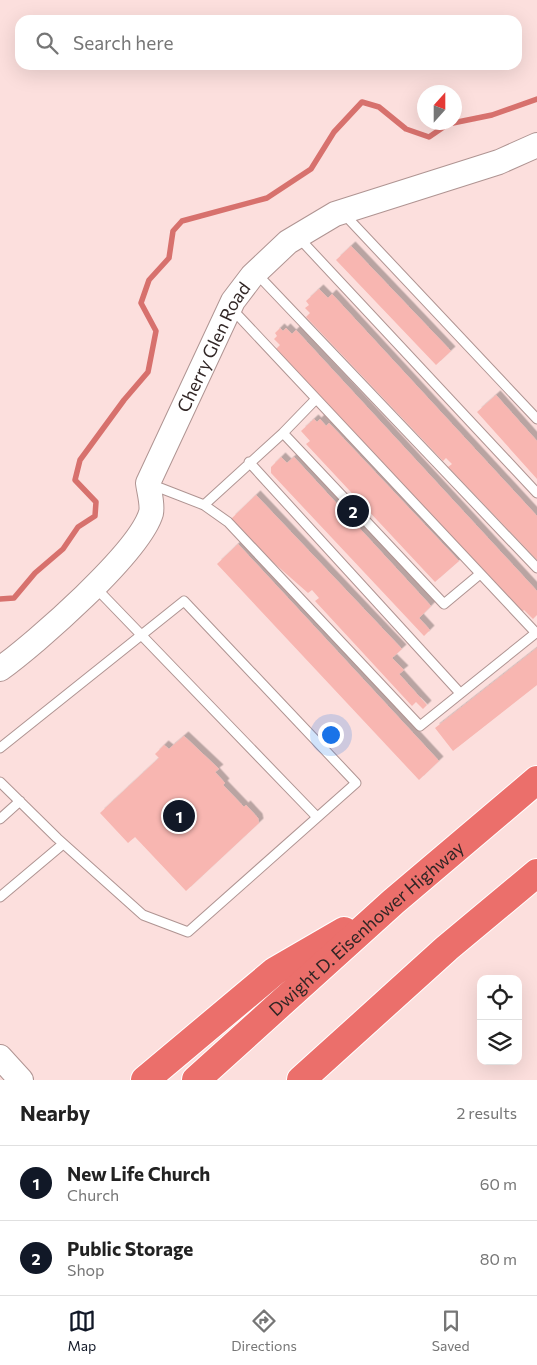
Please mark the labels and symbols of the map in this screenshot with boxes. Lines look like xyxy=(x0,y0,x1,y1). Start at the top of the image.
north arrow xyxy=(417,85,462,130)
street label: Cherry Glen Road xyxy=(172,277,255,416)
pin: 2 xyxy=(337,492,369,530)
your location xyxy=(318,722,344,748)
pin: 1 xyxy=(163,797,195,835)
street label: Dwight D. Eisenhower Highway xyxy=(264,836,468,1020)

